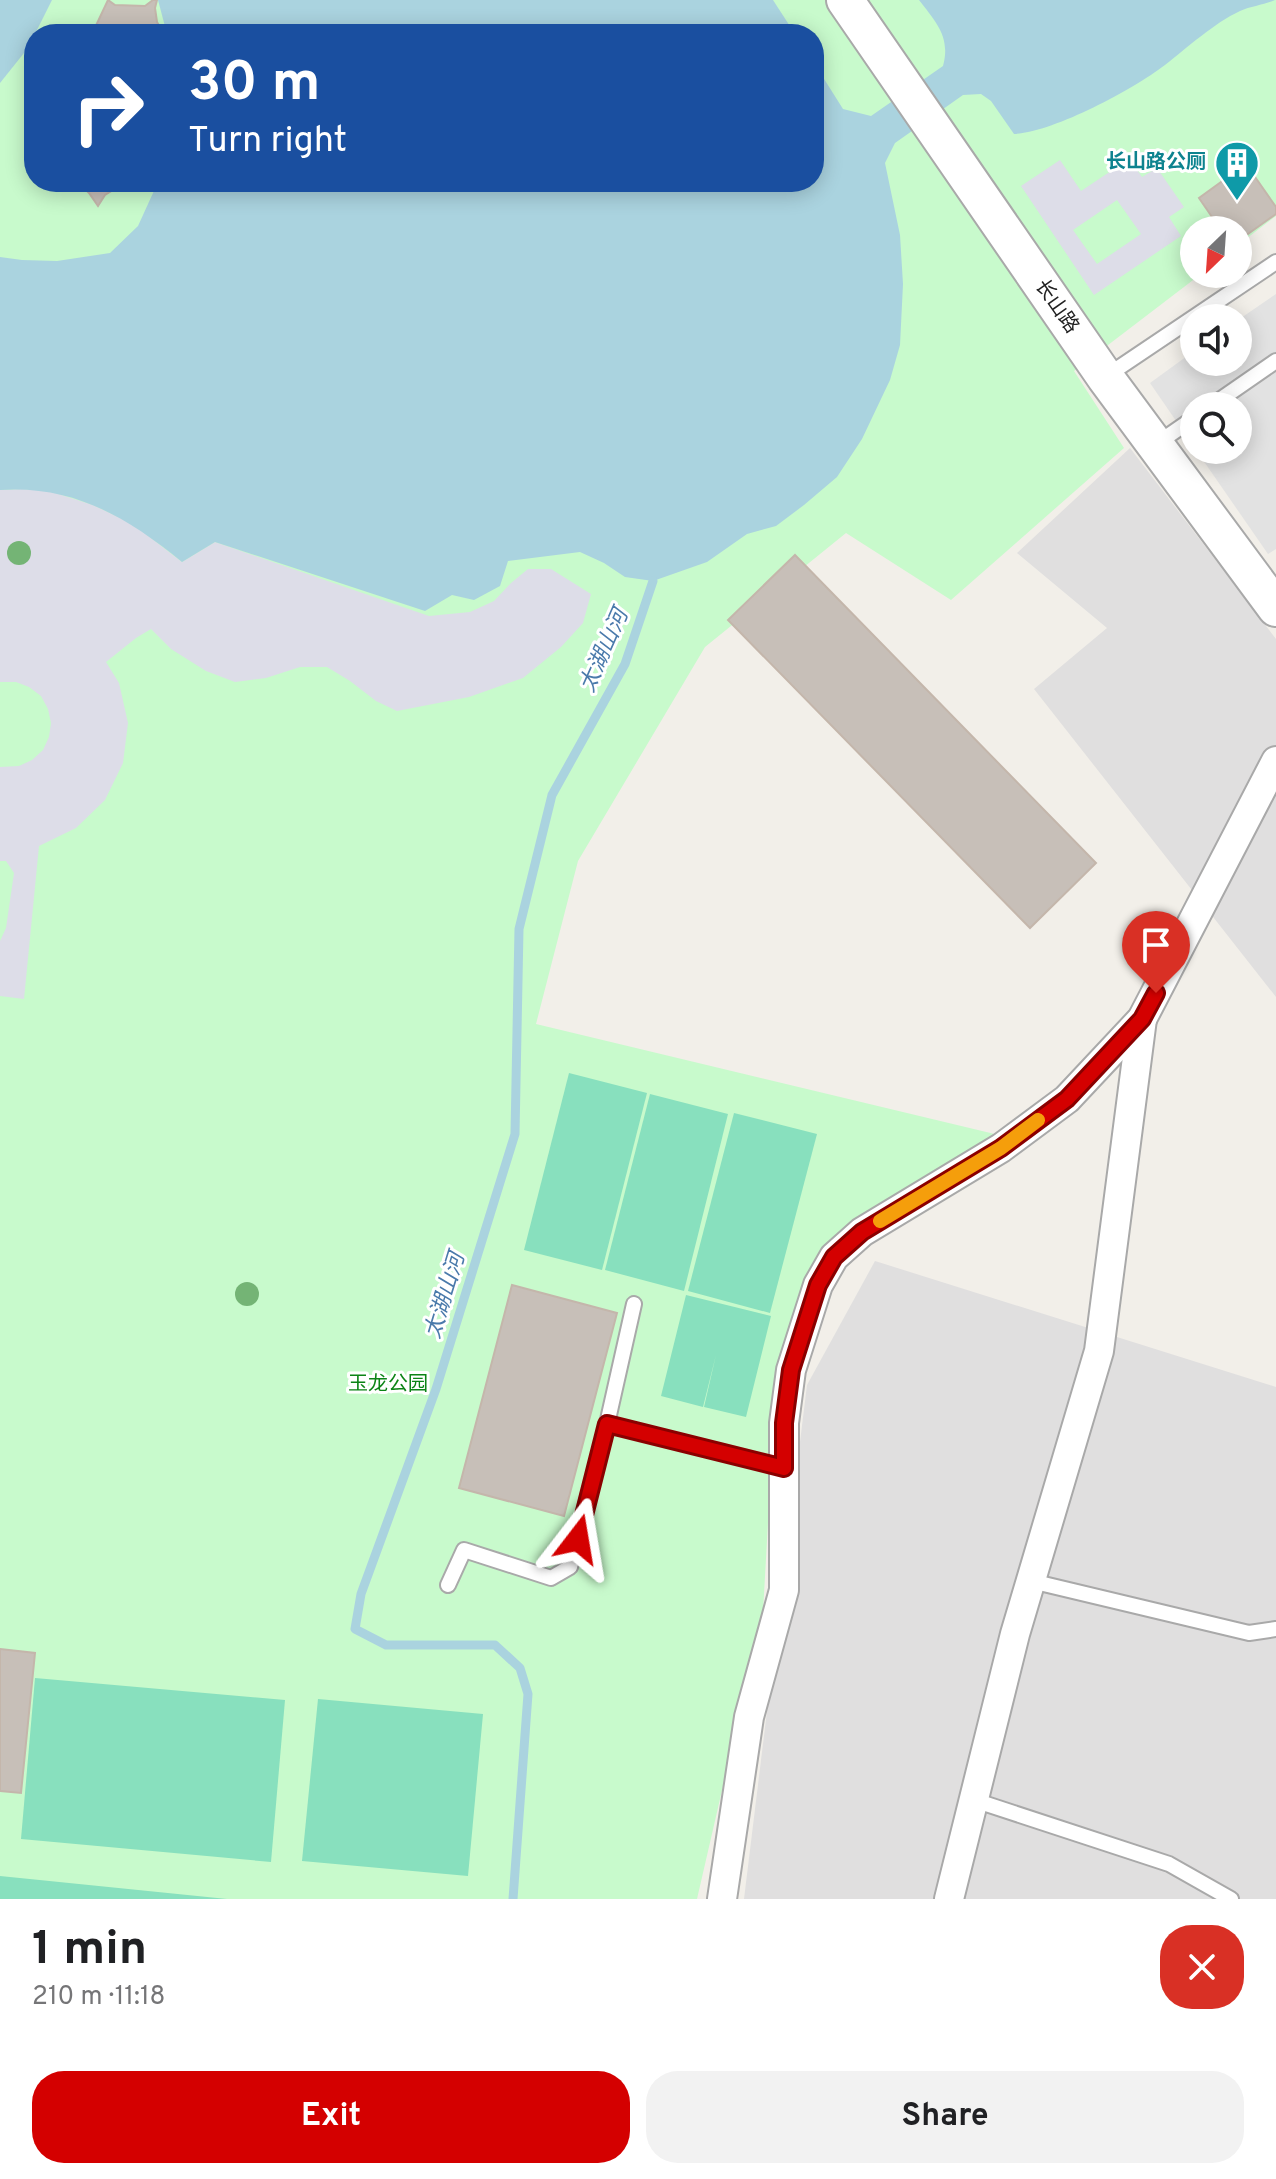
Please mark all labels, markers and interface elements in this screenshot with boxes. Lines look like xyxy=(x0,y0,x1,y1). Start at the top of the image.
text: 30 m xyxy=(188,50,321,120)
icon: right xyxy=(56,56,160,160)
text: Turn right xyxy=(188,119,347,165)
building icon: 长山路公厕 xyxy=(1213,139,1261,202)
place label: 长山路公厕 xyxy=(1106,150,1206,176)
north arrow xyxy=(1180,216,1252,288)
map controls xyxy=(1180,216,1252,464)
street label: 长山路 xyxy=(1028,275,1084,339)
button: sound xyxy=(1180,304,1252,376)
button: search xyxy=(1180,392,1252,464)
water label: 太湖山河 xyxy=(575,602,637,697)
pin xyxy=(1122,911,1190,993)
icon: arrive xyxy=(1134,923,1178,967)
water label: 太湖山河 xyxy=(420,1246,473,1342)
park label: 玉龙公园 xyxy=(348,1372,428,1398)
position arrow xyxy=(536,1497,620,1581)
text: 1 min xyxy=(32,1921,147,1981)
button: close xyxy=(1160,1925,1244,2009)
text: 210 m · 11:18 xyxy=(32,1981,165,2014)
button: Exit xyxy=(32,2071,630,2163)
button: Share xyxy=(646,2071,1244,2163)

